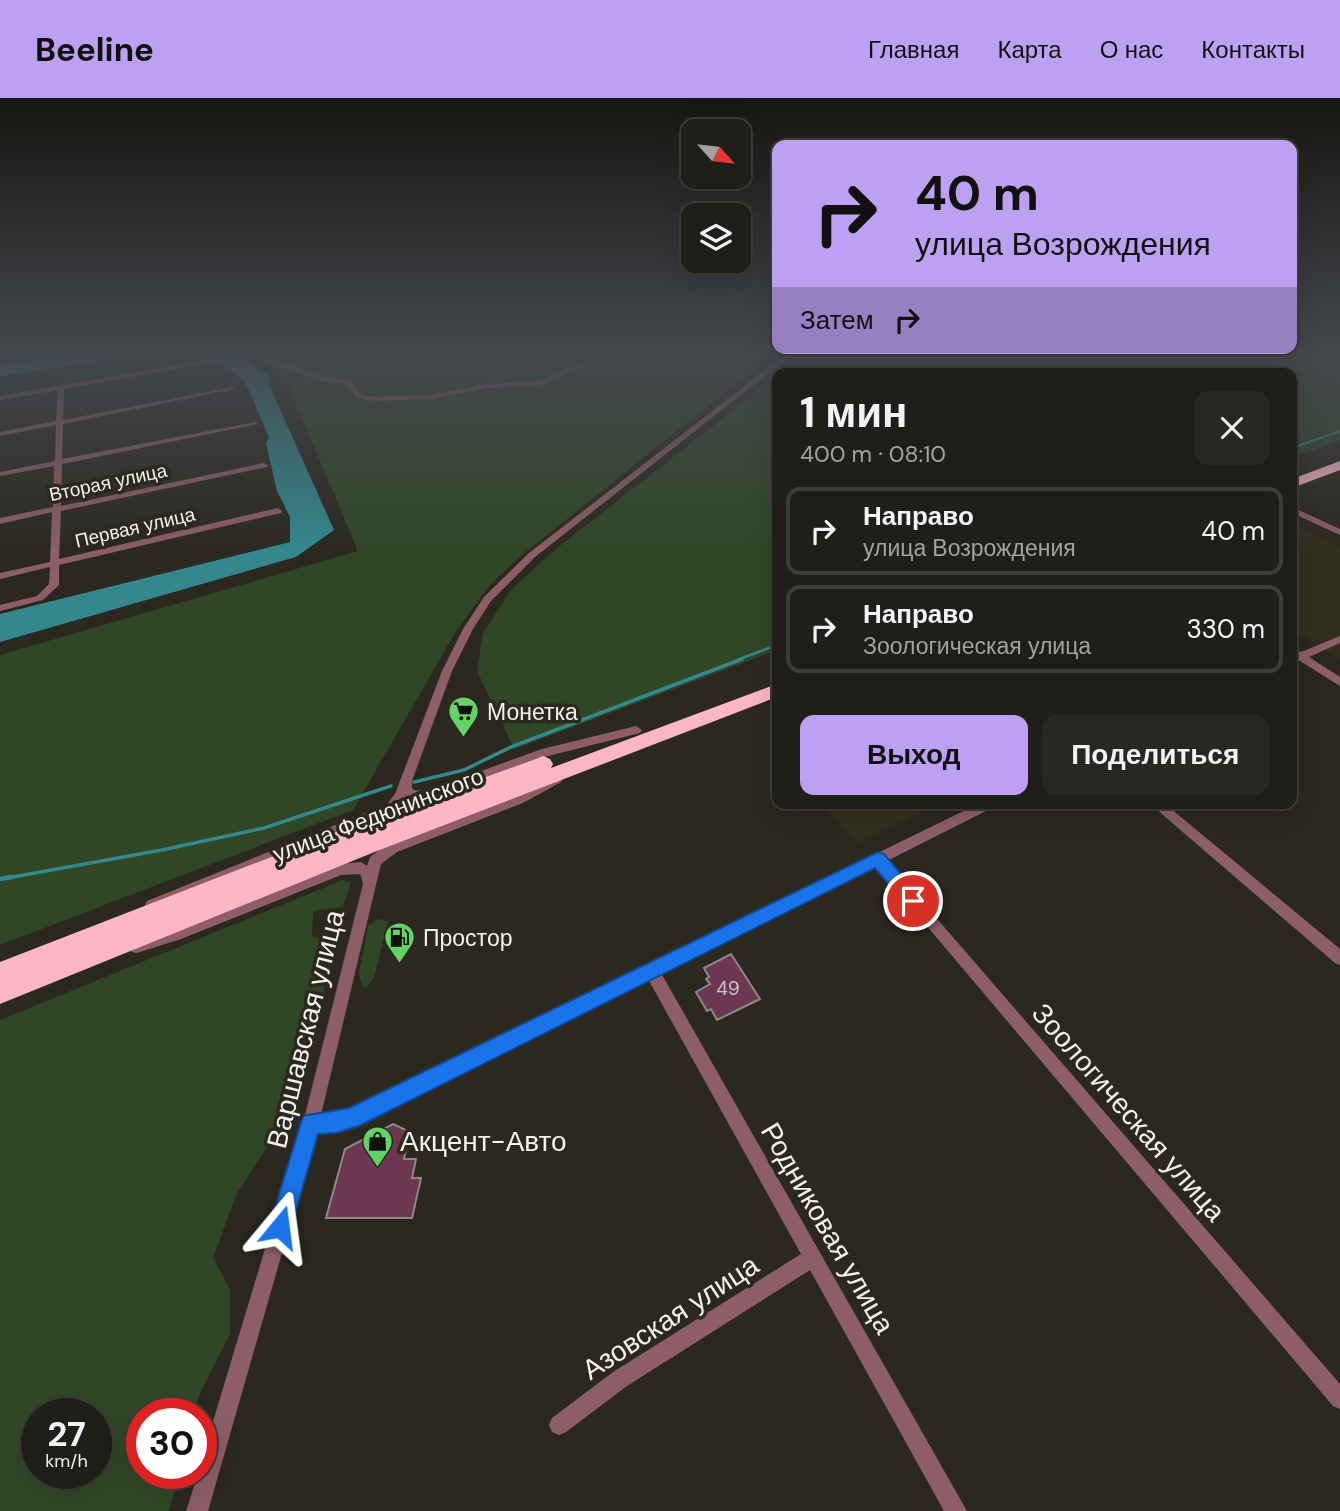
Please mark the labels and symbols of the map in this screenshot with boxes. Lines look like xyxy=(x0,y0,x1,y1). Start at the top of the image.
north arrow xyxy=(681,119,751,189)
street label: Вторая улица xyxy=(47,458,170,507)
street label: Первая улица xyxy=(72,501,198,553)
supermarket icon: Монетка xyxy=(447,695,481,739)
place label: Монетка xyxy=(487,697,578,727)
street label: улица Федюнинского xyxy=(268,761,488,869)
pin xyxy=(883,871,943,931)
street label: Варшавская улица xyxy=(258,906,353,1152)
fuel station icon: Простор xyxy=(383,921,417,965)
place label: Простор xyxy=(423,923,512,953)
house number: 49 xyxy=(716,976,740,1001)
street label: Зоологическая улица xyxy=(1024,995,1234,1230)
street label: Родниковая улица xyxy=(752,1116,903,1341)
place label: Акцент-Авто xyxy=(400,1123,567,1160)
shop icon: Акцент-Авто xyxy=(360,1124,394,1168)
position arrow xyxy=(243,1190,317,1264)
street label: Азовская улица xyxy=(575,1246,766,1388)
speed limit sign: 30 xyxy=(126,1398,217,1489)

